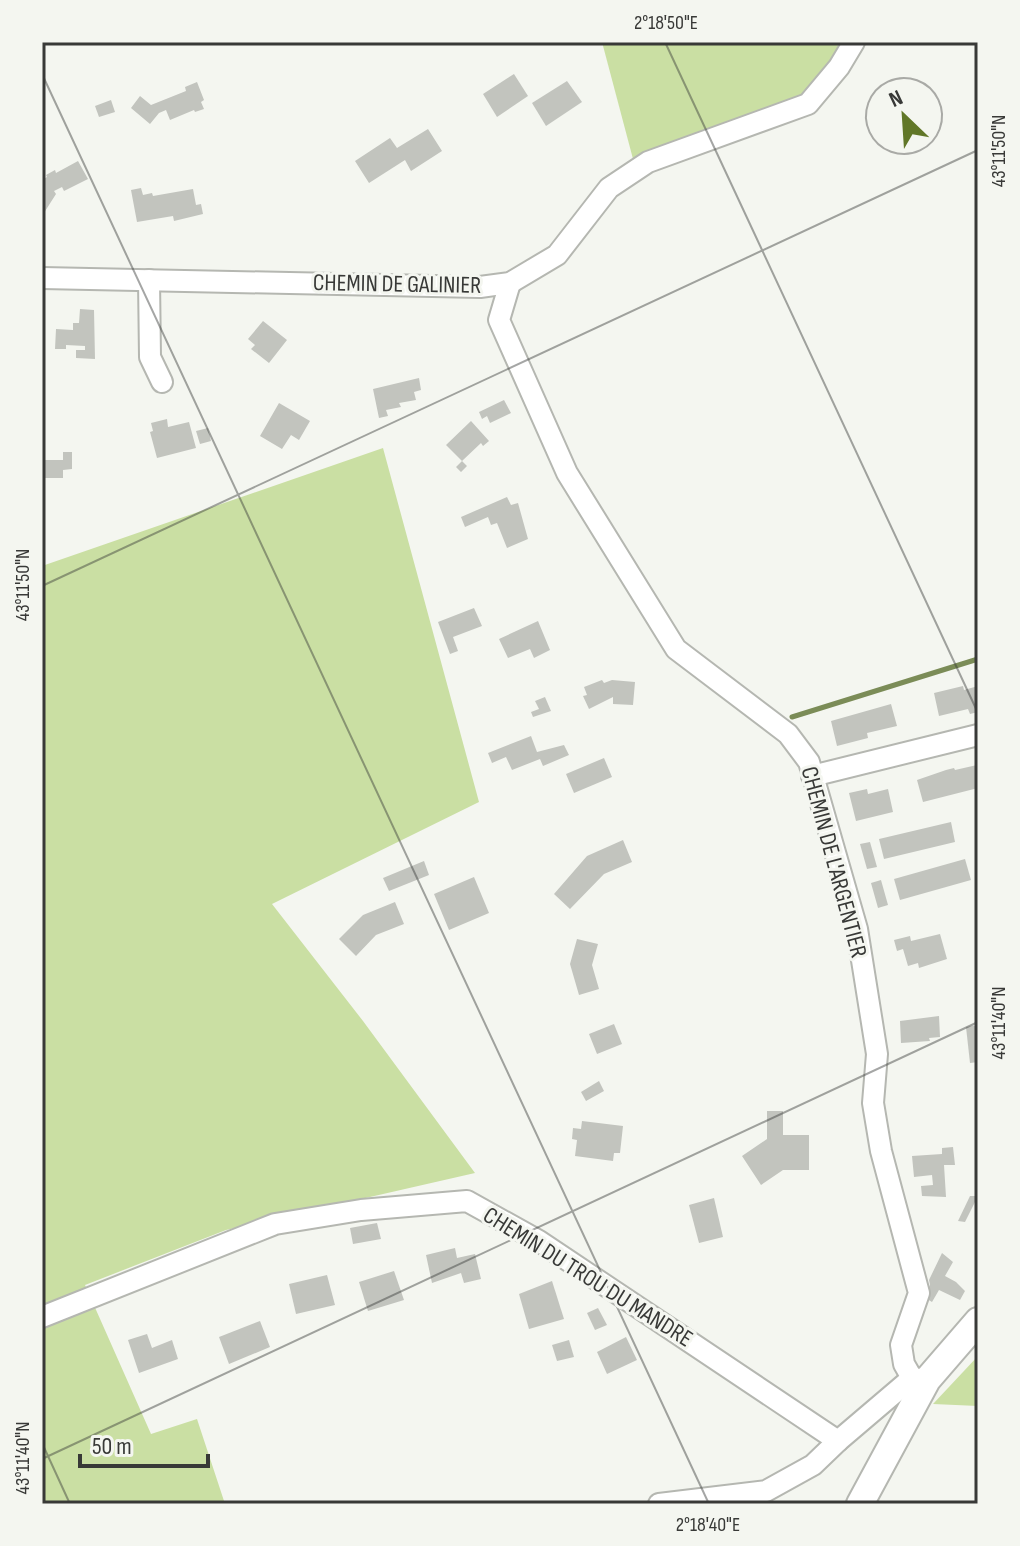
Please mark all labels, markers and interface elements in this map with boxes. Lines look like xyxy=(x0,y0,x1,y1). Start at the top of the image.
text: 2°18'50"E xyxy=(634,11,698,35)
north arrow xyxy=(864,76,944,156)
text: N xyxy=(885,85,907,114)
text: 43°11'50"N xyxy=(987,115,1011,187)
street label: CHEMIN DE GALINIER xyxy=(313,268,481,300)
text: 43°11'50"N xyxy=(11,549,35,621)
street label: CHEMIN DE L'ARGENTIER xyxy=(795,763,873,961)
text: 43°11'40"N xyxy=(987,987,1011,1059)
street label: CHEMIN DU TROU DU MANDRE xyxy=(478,1201,698,1353)
scale bar xyxy=(80,1418,208,1468)
text: 43°11'40"N xyxy=(11,1422,35,1494)
text: 50 m xyxy=(92,1432,132,1461)
text: 2°18'40"E xyxy=(676,1513,740,1537)

